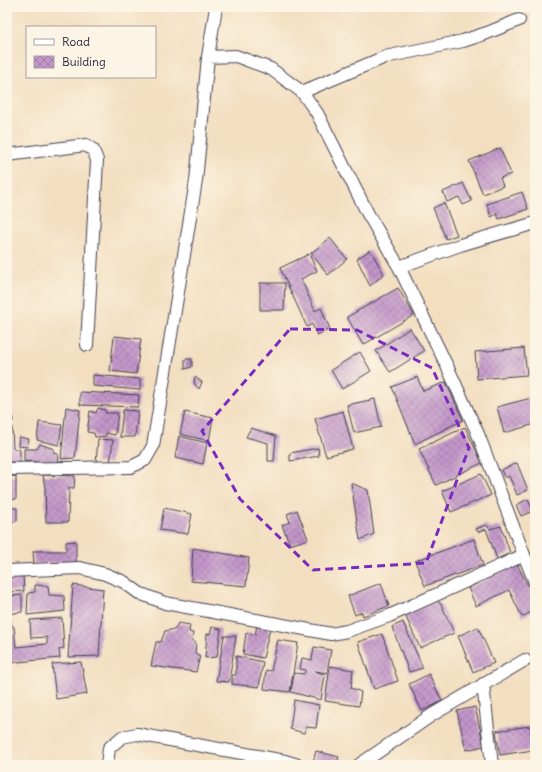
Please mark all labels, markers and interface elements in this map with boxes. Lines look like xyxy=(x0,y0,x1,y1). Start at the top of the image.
legend xyxy=(26,26,156,78)
text: Road xyxy=(62,34,90,49)
text: Building xyxy=(62,54,106,69)

